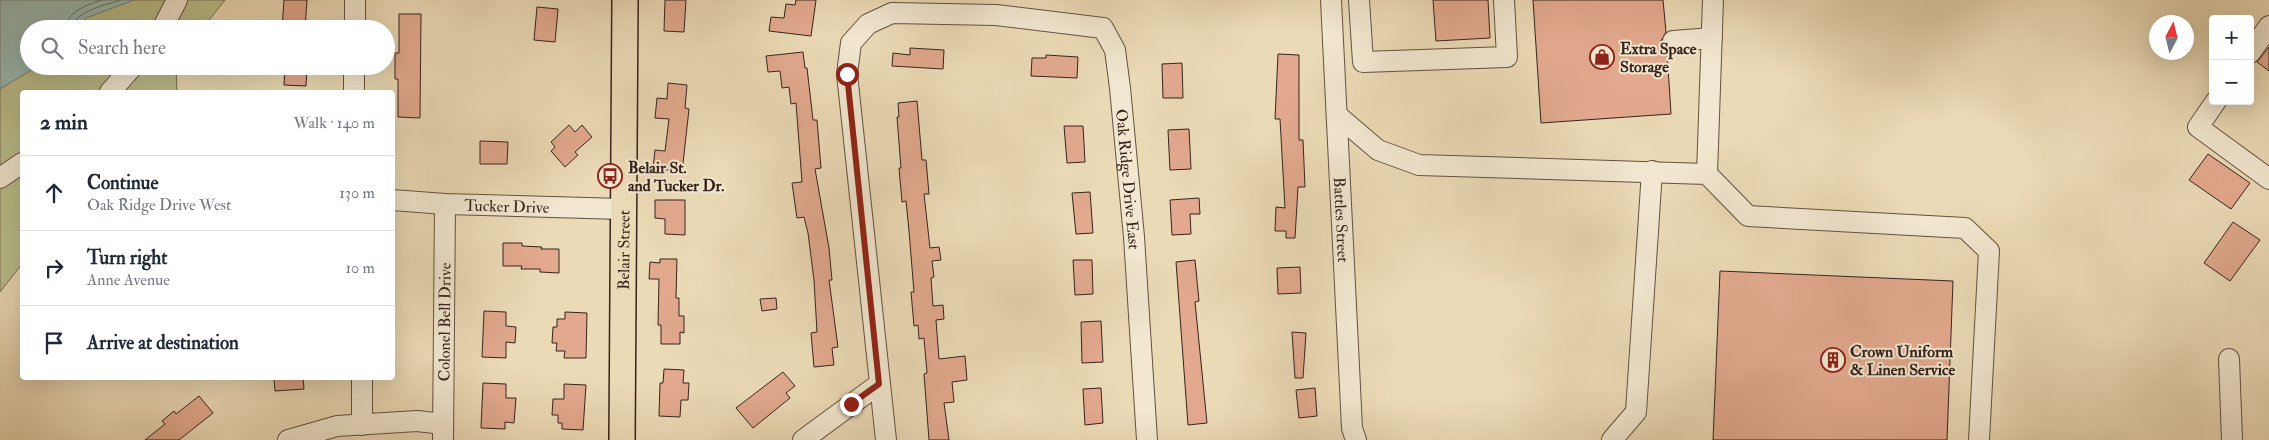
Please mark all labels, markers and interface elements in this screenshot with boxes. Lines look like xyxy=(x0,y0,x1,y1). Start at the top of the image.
north arrow xyxy=(2149,15,2194,60)
map controls xyxy=(2209,15,2254,105)
button: + xyxy=(2209,15,2254,60)
search box xyxy=(20,20,395,75)
icon: search xyxy=(38,34,66,62)
text: Search here xyxy=(78,36,166,60)
place label: Extra Space Storage xyxy=(1620,39,1697,78)
shop icon: Extra Space Storage xyxy=(1589,44,1615,70)
button: − xyxy=(2209,60,2254,105)
route start xyxy=(836,63,859,86)
street label: Oak Ridge Drive East xyxy=(1111,108,1144,250)
text: 2 min xyxy=(40,109,88,136)
text: Walk · 140 m xyxy=(294,113,375,133)
place label: Belair St. and Tucker Dr. xyxy=(628,158,724,196)
bus stop icon: Belair St. and Tucker Dr. xyxy=(597,163,623,189)
text: Continue xyxy=(87,171,158,195)
street label: Battles Street xyxy=(1329,177,1353,263)
icon: ahead xyxy=(40,179,68,207)
text: 130 m xyxy=(339,183,375,203)
text: Oak Ridge Drive West xyxy=(87,195,231,215)
street label: Tucker Drive xyxy=(464,196,550,218)
street label: Belair Street xyxy=(614,210,635,290)
text: Turn right xyxy=(87,246,167,270)
icon: right xyxy=(40,254,68,282)
text: 10 m xyxy=(345,258,375,278)
street label: Colonel Bell Drive xyxy=(434,262,456,382)
text: Anne Avenue xyxy=(87,270,170,290)
icon: arrive xyxy=(40,329,68,357)
text: Arrive at destination xyxy=(87,331,239,355)
place label: Crown Uniform & Linen Service xyxy=(1850,342,1955,380)
building icon: Crown Uniform & Linen Service xyxy=(1820,347,1846,373)
route end xyxy=(840,393,863,416)

